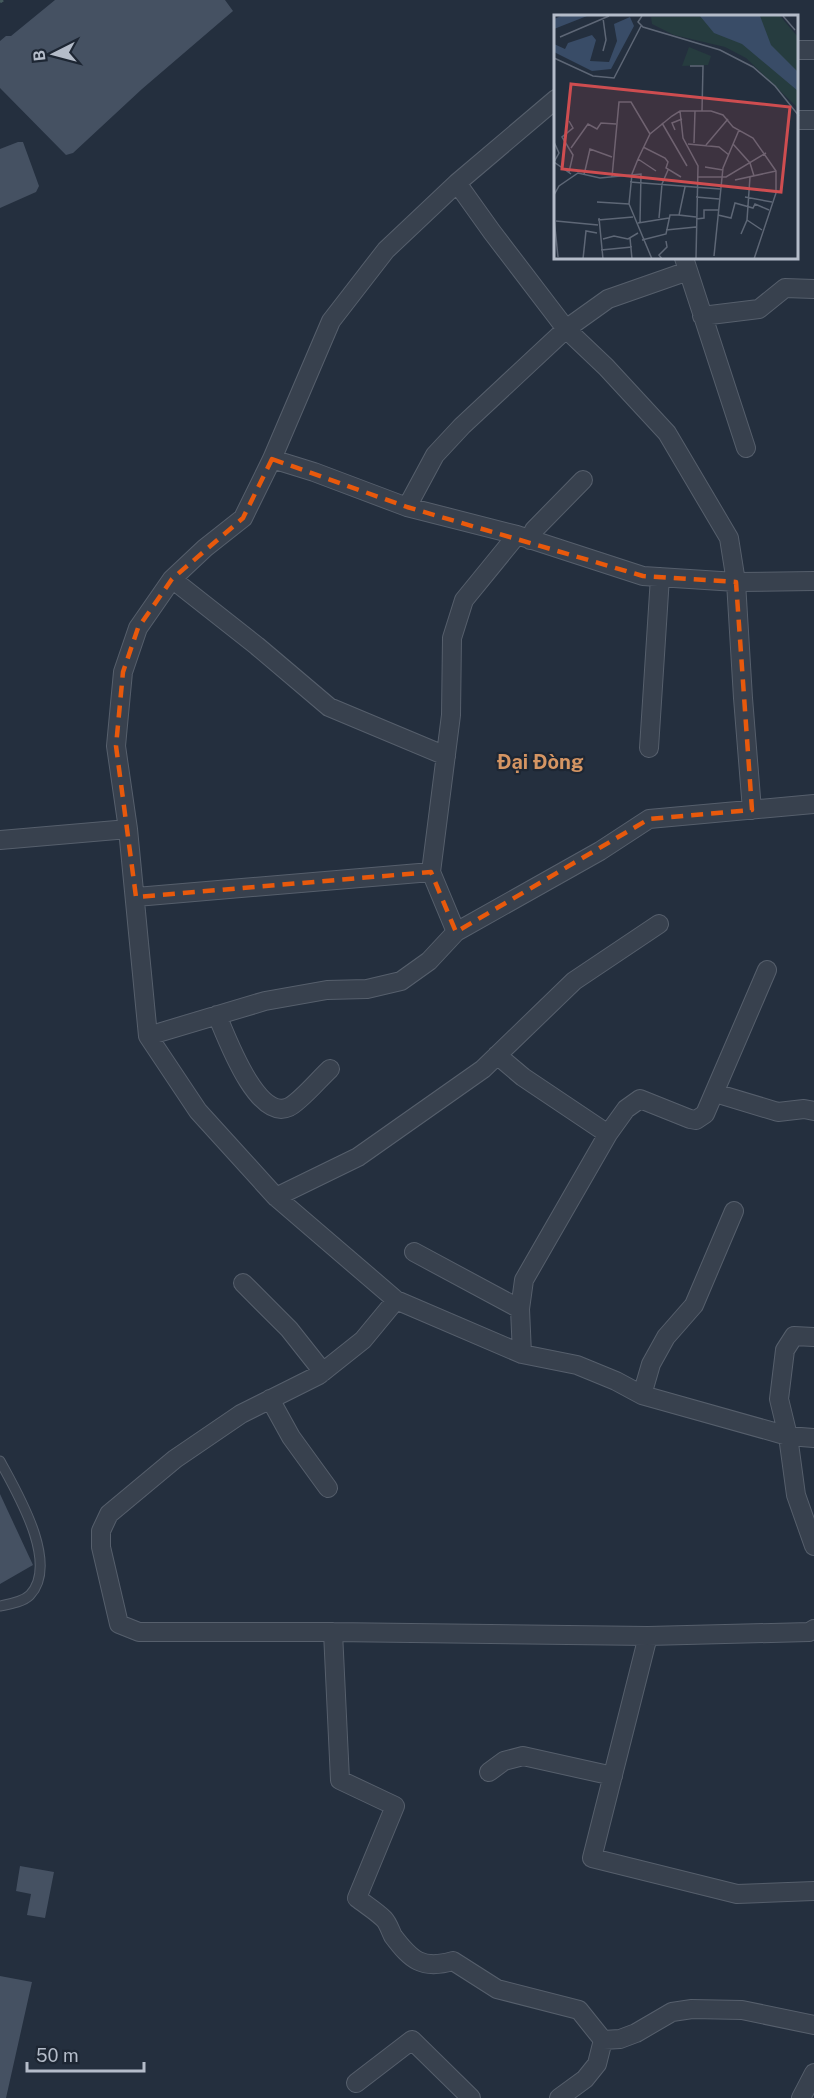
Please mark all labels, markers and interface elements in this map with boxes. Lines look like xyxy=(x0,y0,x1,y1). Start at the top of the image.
inset map xyxy=(554,15,799,260)
north arrow xyxy=(24,24,84,84)
text: B xyxy=(30,49,50,62)
district label: Đại Đòng xyxy=(496,750,584,774)
scale bar xyxy=(27,2035,144,2073)
text: 50 m xyxy=(36,2045,79,2066)

